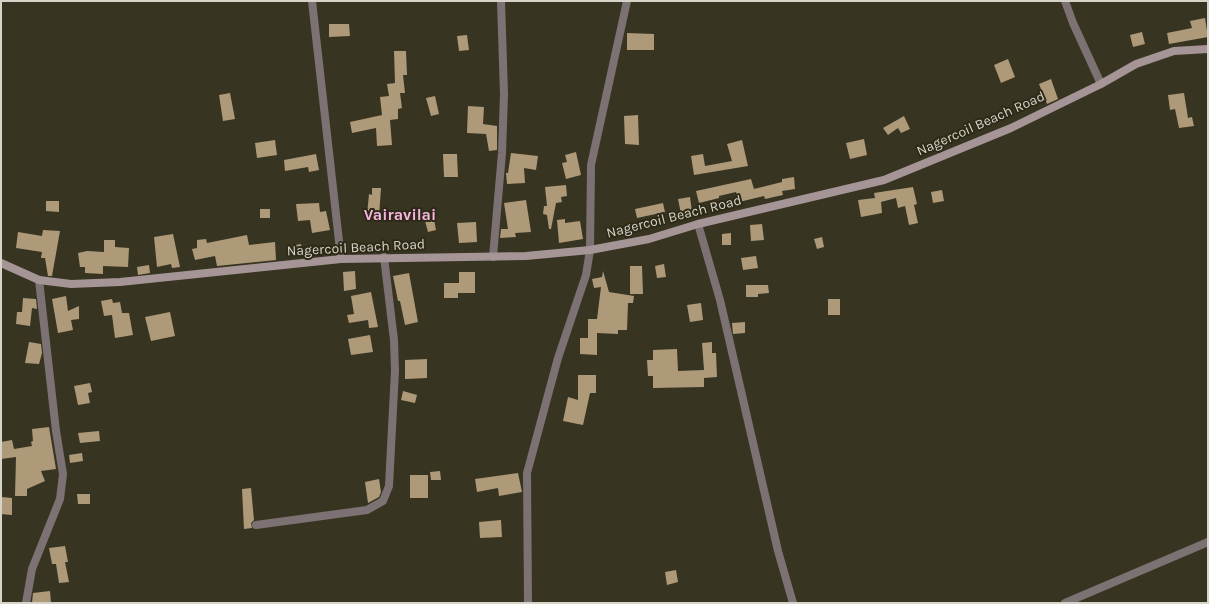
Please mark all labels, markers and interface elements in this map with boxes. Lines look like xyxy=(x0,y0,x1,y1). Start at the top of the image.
street label: Nagercoil Beach Road xyxy=(914,88,1048,160)
street label: Nagercoil Beach Road xyxy=(605,192,743,242)
district label: Vairavilai xyxy=(364,205,436,225)
street label: Nagercoil Beach Road xyxy=(286,236,426,260)

